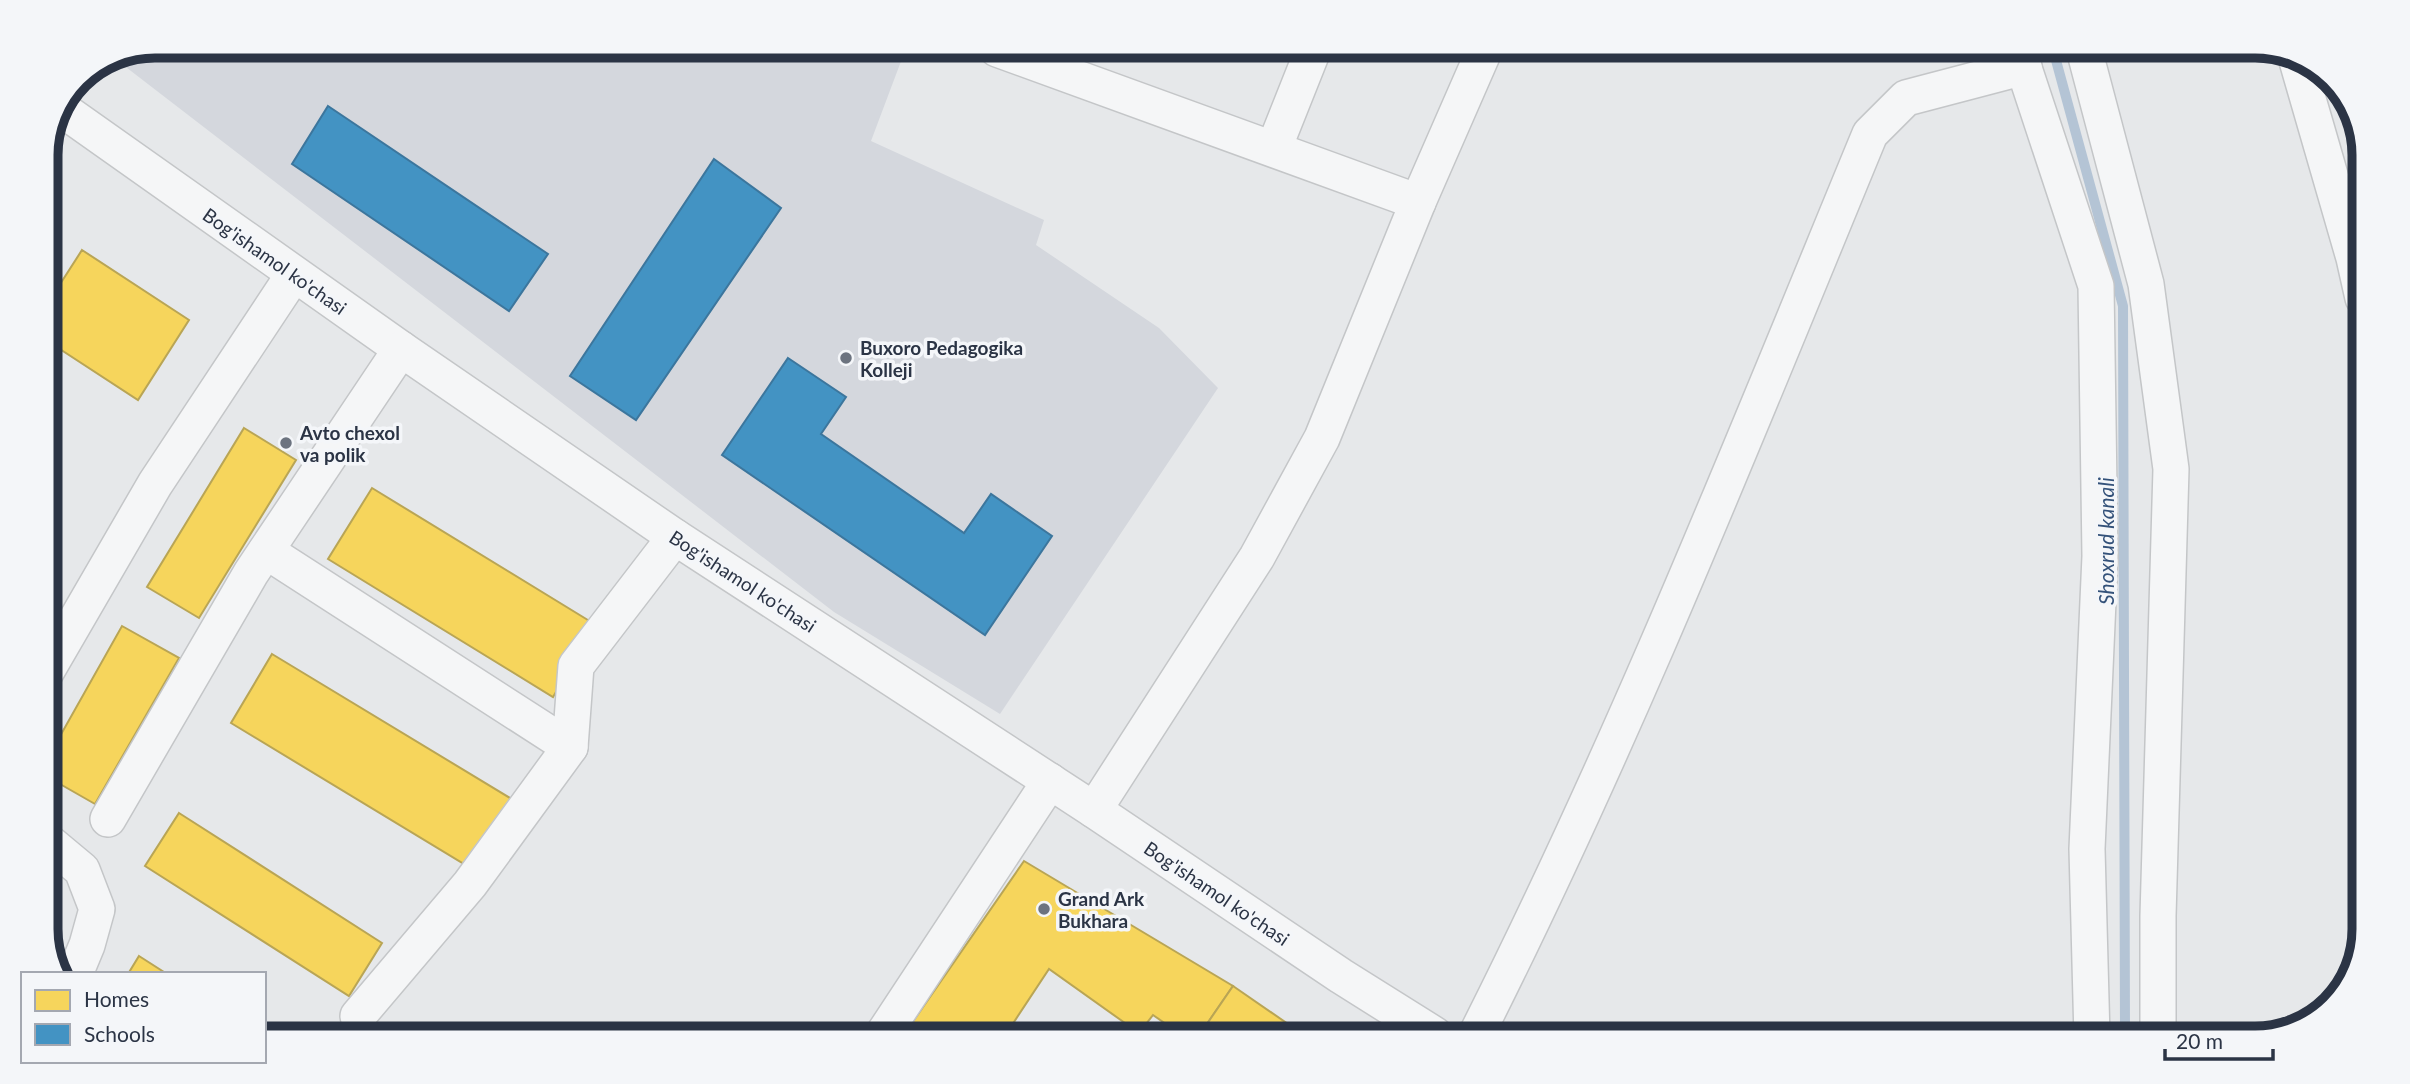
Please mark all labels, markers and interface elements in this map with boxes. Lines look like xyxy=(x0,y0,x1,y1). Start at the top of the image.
street label: Bog'ishamol ko'chasi xyxy=(199,203,351,319)
place label: Buxoro Pedagogika Kolleji xyxy=(860,336,1023,381)
marker: Buxoro Pedagogika Kolleji xyxy=(838,350,854,366)
place label: Avto chexol va polik xyxy=(299,421,400,466)
marker: Avto chexol va polik xyxy=(278,435,294,451)
water label: Shoxrud kanali xyxy=(2093,477,2118,605)
street label: Bog'ishamol ko'chasi xyxy=(665,525,821,637)
street label: Bog'ishamol ko'chasi xyxy=(1140,836,1294,950)
place label: Grand Ark Bukhara xyxy=(1058,887,1145,932)
marker: Grand Ark Bukhara xyxy=(1036,901,1052,917)
legend xyxy=(21,972,266,1063)
text: Homes xyxy=(84,986,149,1011)
scale bar xyxy=(2165,1018,2274,1062)
text: Schools xyxy=(84,1021,155,1046)
text: 20 m xyxy=(2176,1028,2223,1053)

